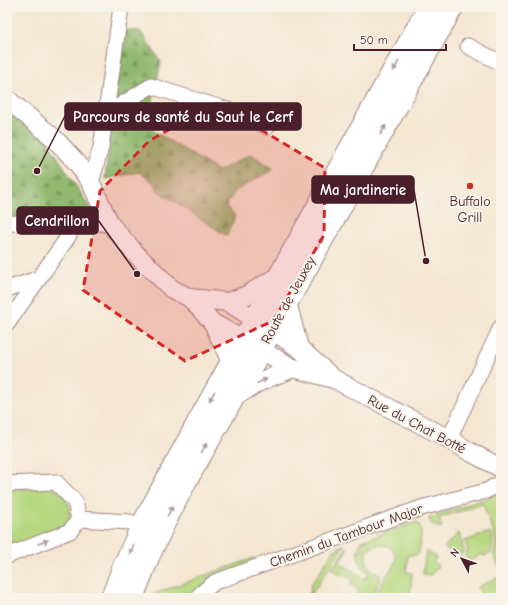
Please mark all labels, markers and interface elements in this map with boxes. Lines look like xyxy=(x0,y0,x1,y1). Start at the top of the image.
scale bar xyxy=(354,26,446,52)
text: 50 m xyxy=(360,33,388,47)
one-way arrow xyxy=(393,60,399,71)
callout: Parcours de santé du Saut le Cerf xyxy=(65,103,301,130)
text: Parcours de santé du Saut le Cerf xyxy=(73,108,294,126)
one-way arrow xyxy=(379,124,386,136)
callout: Ma jardinerie xyxy=(312,176,414,203)
text: Ma jardinerie xyxy=(320,181,406,199)
marker: Buffalo Grill xyxy=(465,181,475,191)
place label: Buffalo Grill xyxy=(449,193,491,226)
callout: Cendrillon xyxy=(17,207,98,234)
text: Cendrillon xyxy=(24,212,90,230)
one-way arrow xyxy=(316,238,323,249)
street label: Route de Jeuxey xyxy=(257,253,320,347)
one-way arrow xyxy=(256,378,268,384)
one-way arrow xyxy=(209,391,215,402)
street label: Rue du Chat Botté xyxy=(365,391,469,458)
one-way arrow xyxy=(201,442,207,454)
street label: Chemin du Tambour Major xyxy=(267,500,426,571)
one-way arrow xyxy=(166,505,173,517)
one-way arrow xyxy=(38,538,50,544)
north arrow xyxy=(442,539,482,579)
one-way arrow xyxy=(129,543,135,555)
text: N xyxy=(448,546,462,560)

